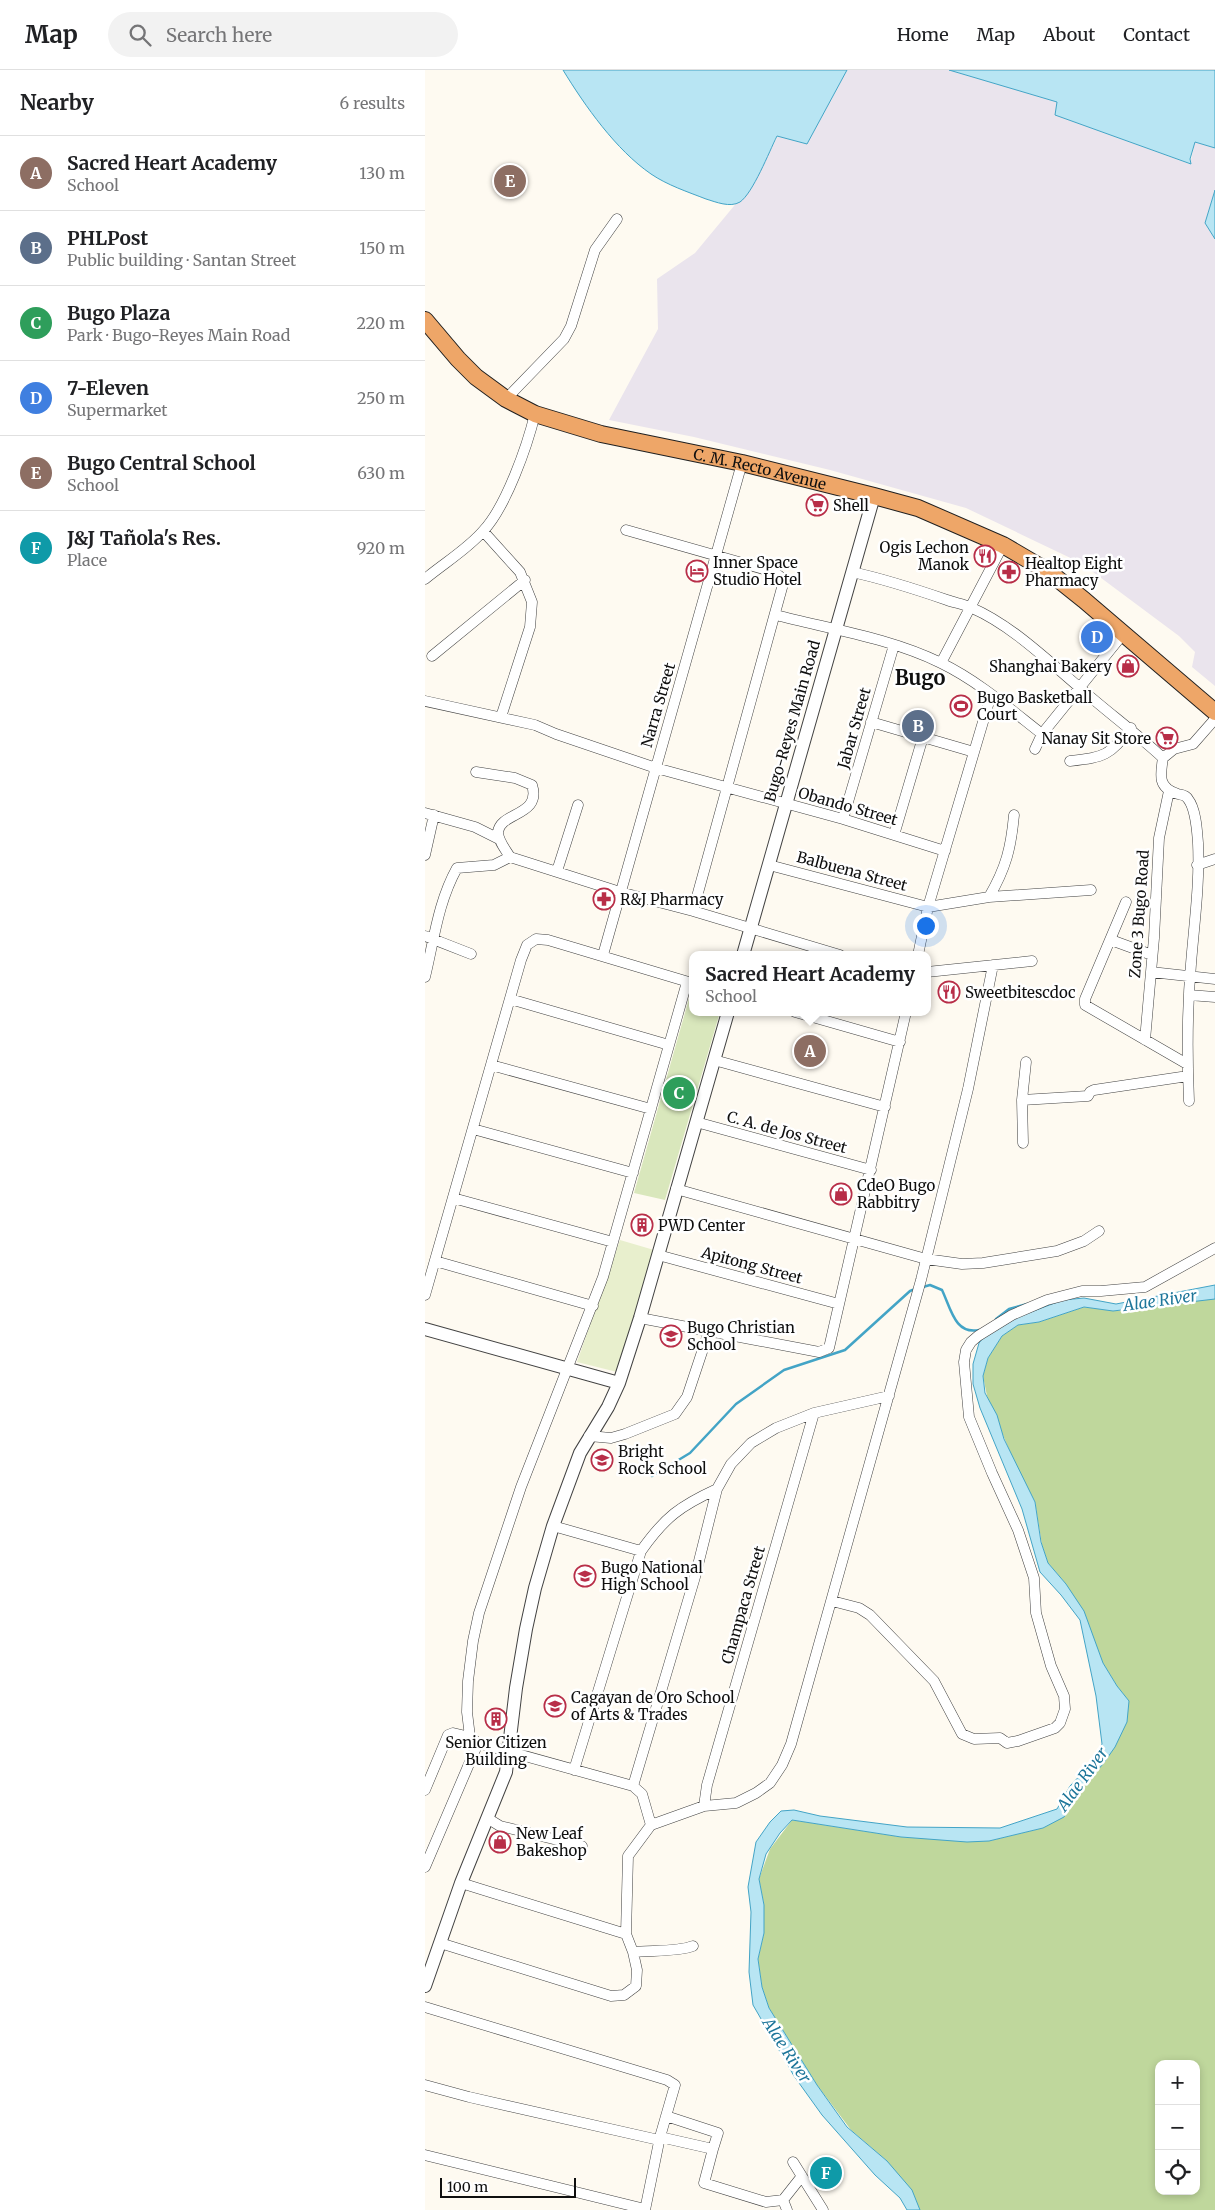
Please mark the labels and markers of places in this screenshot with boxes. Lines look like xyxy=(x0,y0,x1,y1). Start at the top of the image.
pin: E xyxy=(494,162,526,200)
supermarket icon: Shell xyxy=(805,493,829,517)
place label: Shell xyxy=(833,496,869,515)
place label: Ogis Lechon Manok xyxy=(880,538,969,574)
restaurant icon: Ogis Lechon Manok xyxy=(973,544,997,568)
place label: Inner Space Studio Hotel xyxy=(713,553,802,589)
place label: Healtop Eight Pharmacy xyxy=(1025,554,1123,590)
hotel icon: Inner Space Studio Hotel xyxy=(685,559,709,583)
pharmacy icon: Healtop Eight Pharmacy xyxy=(997,560,1021,584)
pin: D xyxy=(1081,618,1113,656)
shop icon: Shanghai Bakery xyxy=(1116,654,1140,678)
place label: Shanghai Bakery xyxy=(989,657,1112,676)
place label: Bugo Basketball Court xyxy=(977,688,1093,724)
sports icon: Bugo Basketball Court xyxy=(949,694,973,718)
pin: B xyxy=(902,707,934,745)
supermarket icon: Nanay Sit Store xyxy=(1155,726,1179,750)
place label: Nanay Sit Store xyxy=(1042,729,1151,748)
pharmacy icon: R&J Pharmacy xyxy=(592,887,616,911)
place label: R&J Pharmacy xyxy=(620,890,724,909)
restaurant icon: Sweetbitescdoc xyxy=(937,980,961,1004)
place label: Sweetbitescdoc xyxy=(965,983,1076,1002)
pin: A xyxy=(794,1032,826,1070)
pin: C xyxy=(663,1074,695,1112)
place label: CdeO Bugo Rabbitry xyxy=(857,1176,935,1212)
shop icon: CdeO Bugo Rabbitry xyxy=(829,1182,853,1206)
building icon: PWD Center xyxy=(630,1213,654,1237)
place label: PWD Center xyxy=(658,1216,745,1235)
place label: Bugo Christian School xyxy=(687,1318,795,1354)
school or university icon: Bugo Christian School xyxy=(659,1324,683,1348)
place label: Bright Rock School xyxy=(618,1442,707,1478)
school or university icon: Bright Rock School xyxy=(590,1448,614,1472)
place label: Bugo National High School xyxy=(601,1558,703,1594)
school or university icon: Bugo National High School xyxy=(573,1564,597,1588)
place label: Cagayan de Oro School of Arts & Trades xyxy=(571,1688,735,1724)
school or university icon: Cagayan de Oro School of Arts & Trades xyxy=(543,1694,567,1718)
building icon: Senior Citizen Building xyxy=(484,1707,508,1731)
place label: Senior Citizen Building xyxy=(445,1733,547,1769)
place label: New Leaf Bakeshop xyxy=(516,1824,587,1860)
shop icon: New Leaf Bakeshop xyxy=(488,1830,512,1854)
pin: F xyxy=(810,2154,842,2192)

